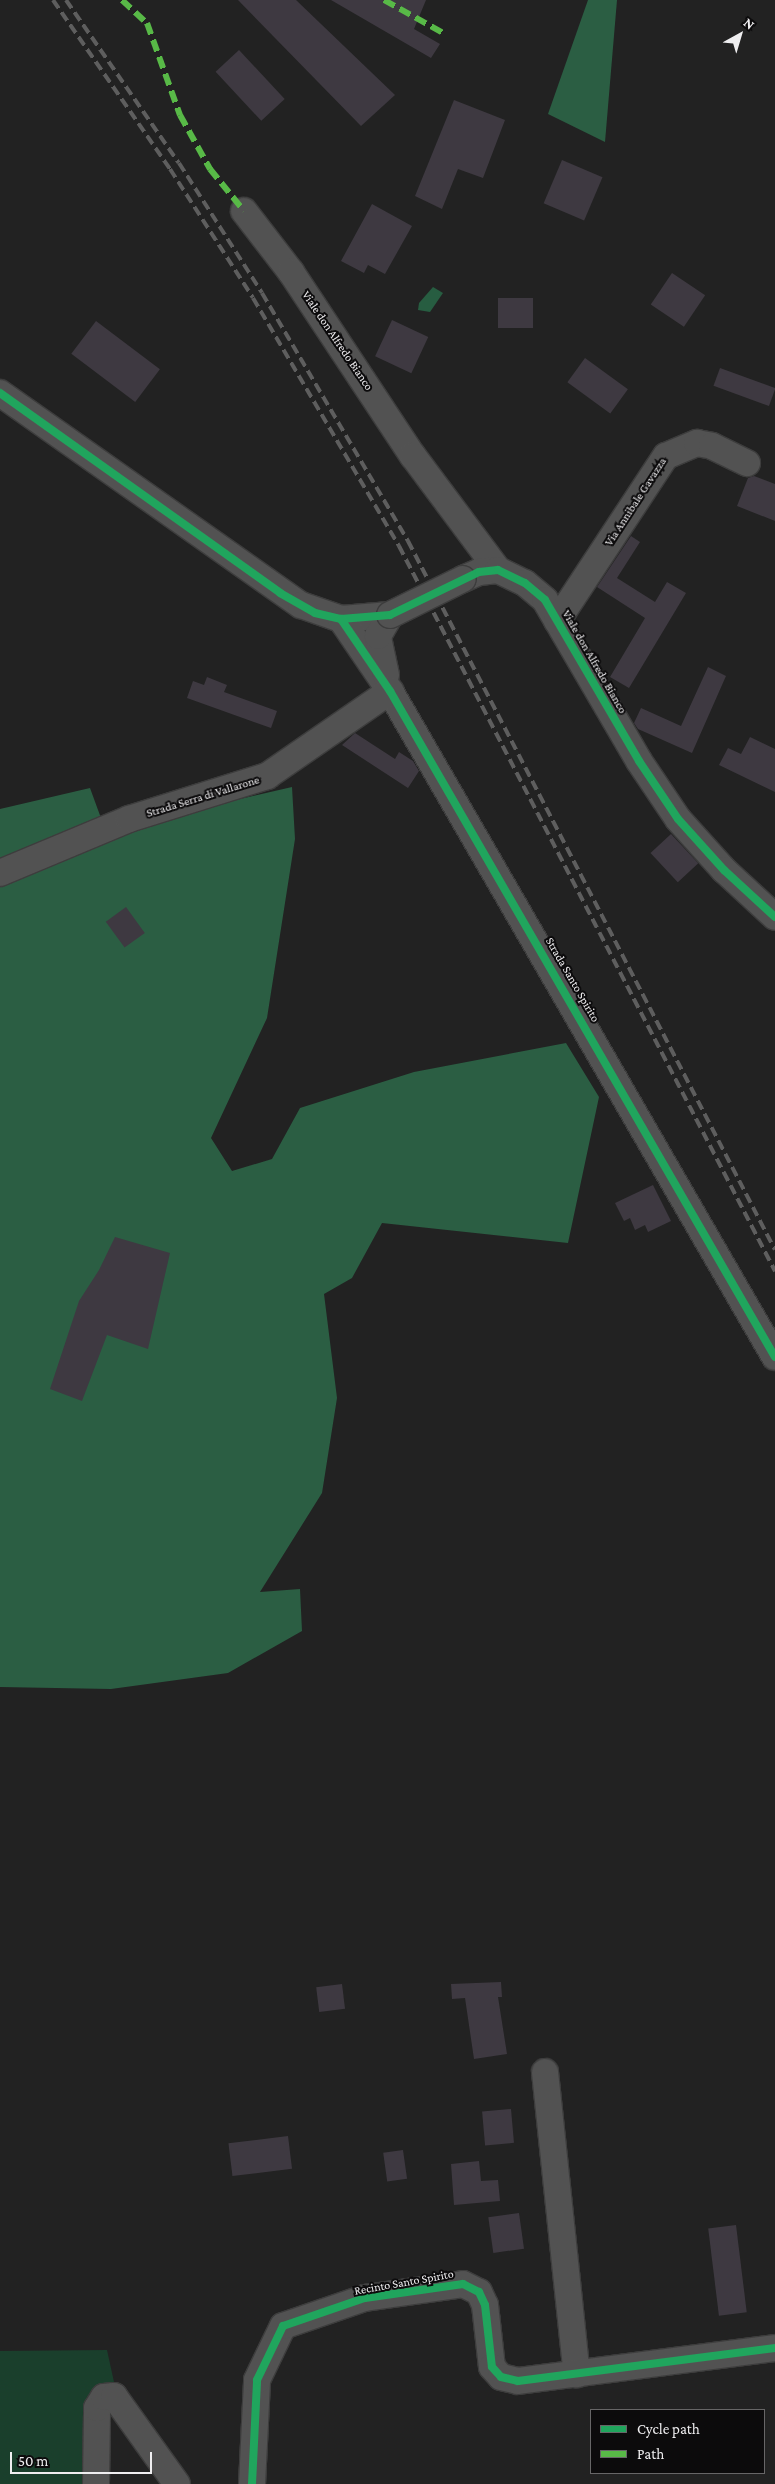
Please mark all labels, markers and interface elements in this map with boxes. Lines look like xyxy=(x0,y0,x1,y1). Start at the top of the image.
north arrow xyxy=(715,10,765,60)
text: N xyxy=(741,14,758,33)
street label: Viale don Alfredo Bianco xyxy=(298,289,376,393)
street label: Via Annibale Gavazza xyxy=(602,455,670,549)
street label: Viale don Alfredo Bianco xyxy=(559,608,629,716)
street label: Strada Serra di Vallarone xyxy=(145,773,261,821)
street label: Strada Santo Spirito xyxy=(542,935,602,1025)
street label: Recinto Santo Spirito xyxy=(353,2267,455,2299)
legend xyxy=(590,2409,765,2474)
text: Cycle path xyxy=(637,2421,700,2437)
scale bar xyxy=(12,2442,155,2474)
text: Path xyxy=(637,2446,664,2462)
text: 50 m xyxy=(18,2453,48,2469)

